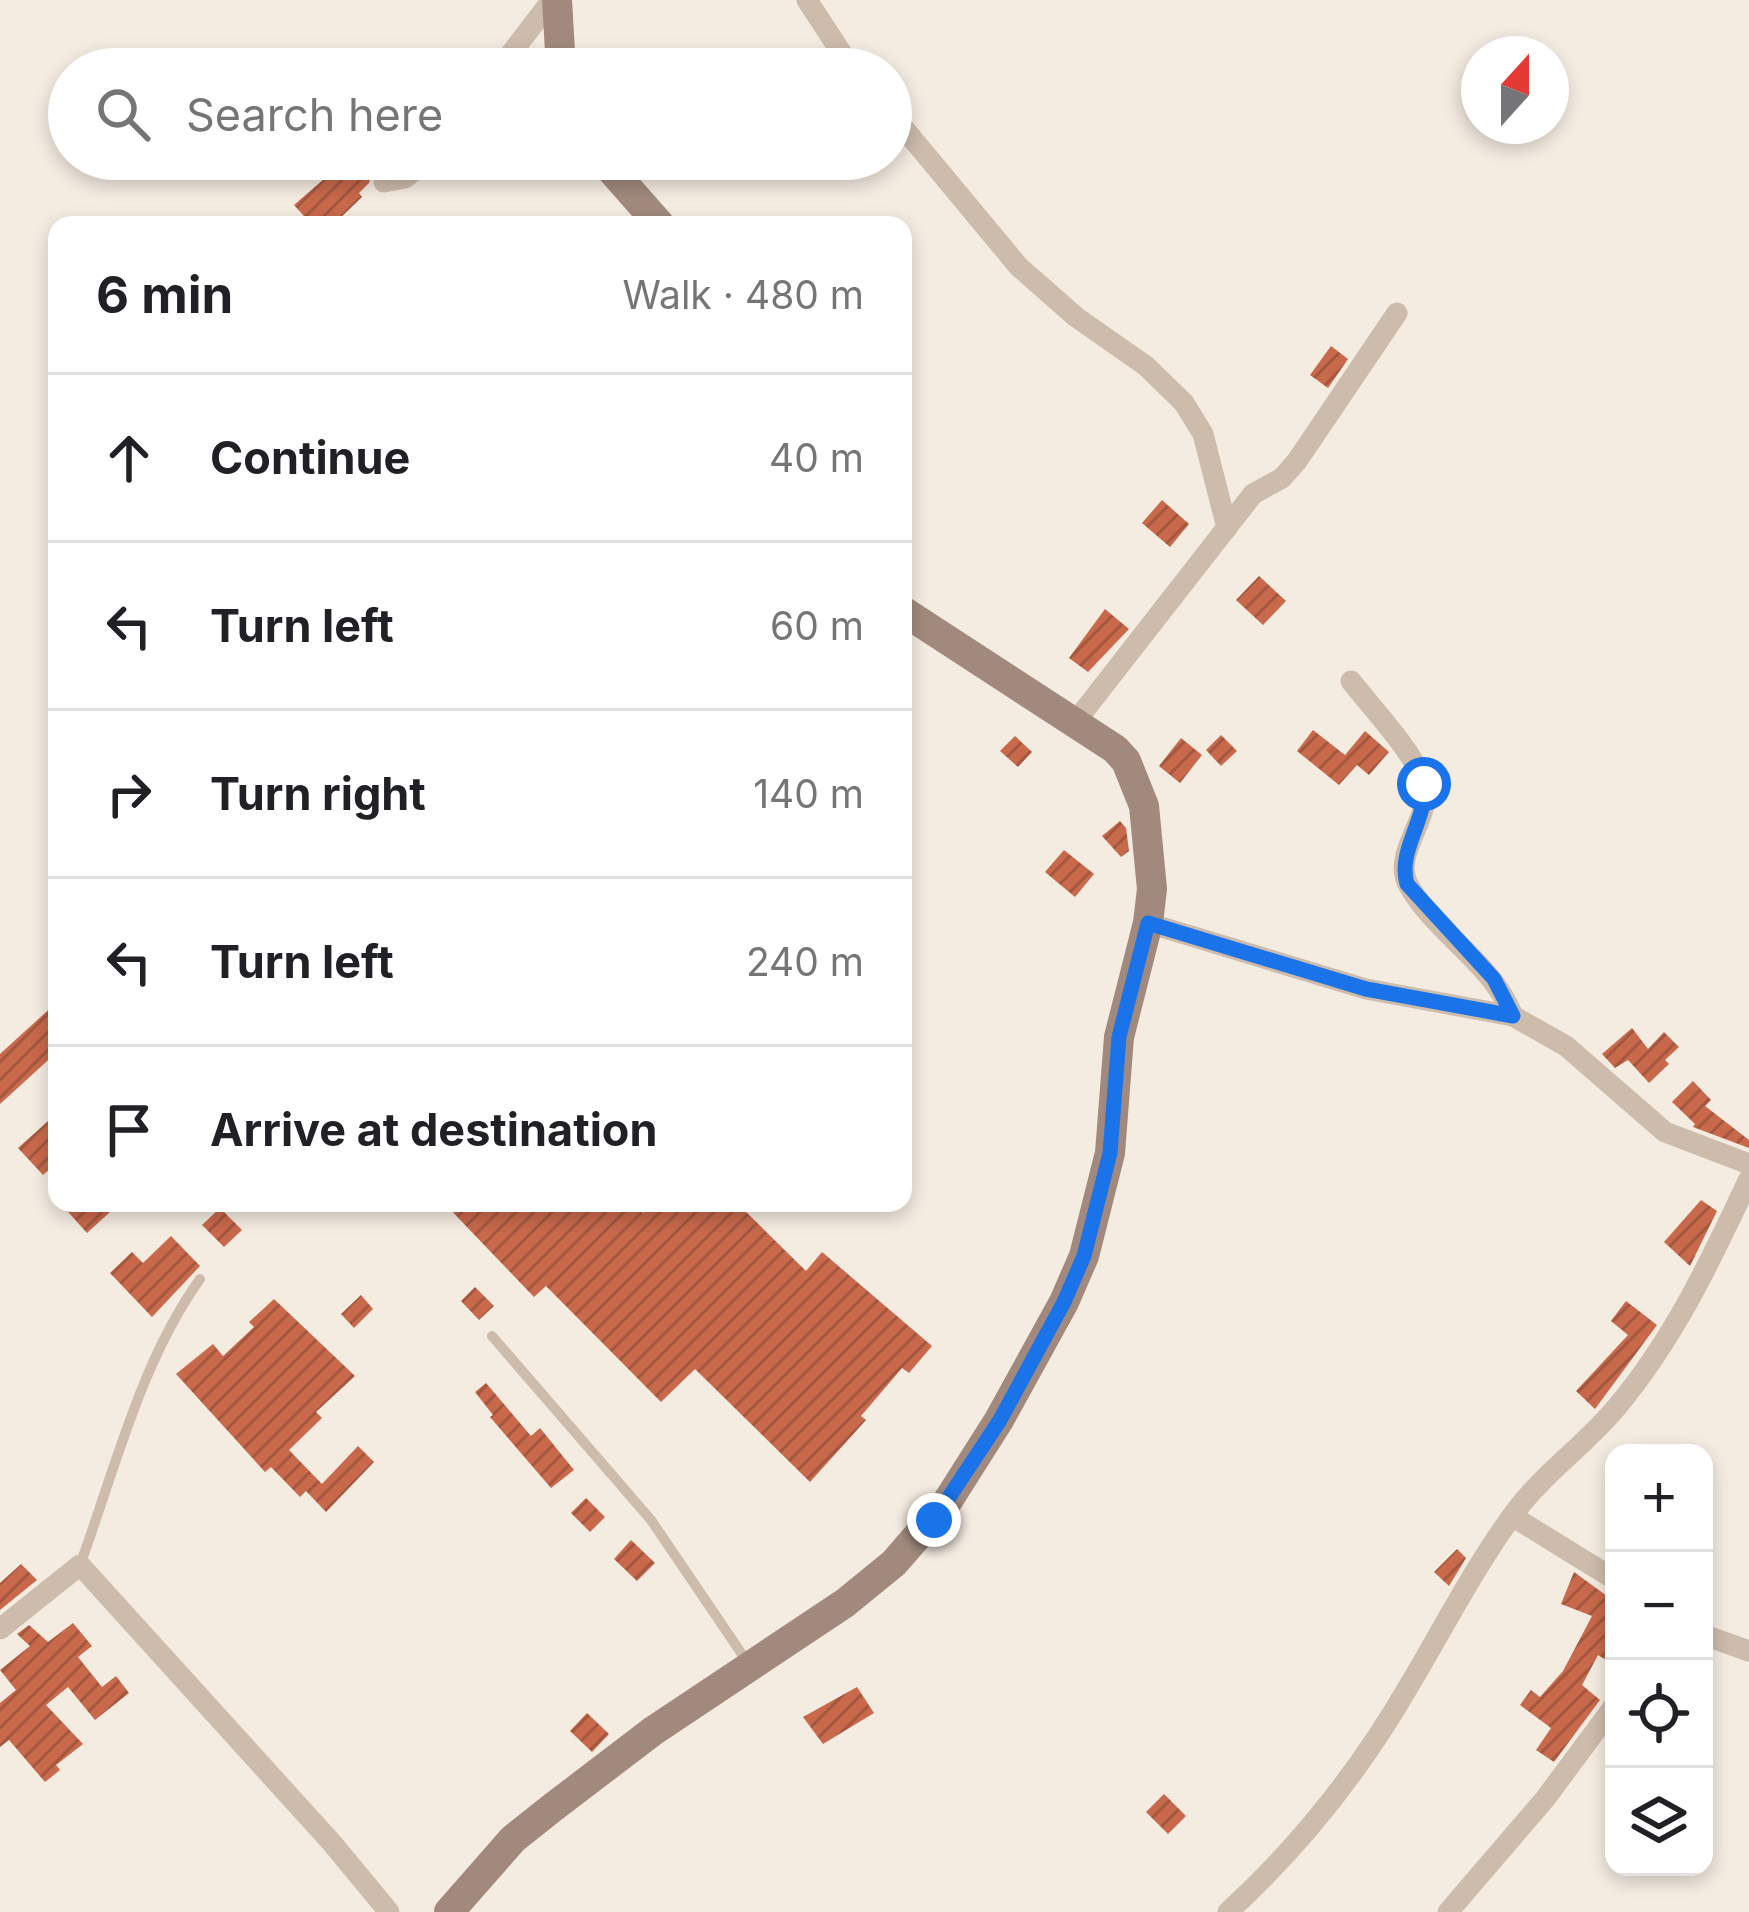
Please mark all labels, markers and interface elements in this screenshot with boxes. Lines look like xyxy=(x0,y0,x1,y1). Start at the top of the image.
north arrow xyxy=(1461,36,1569,144)
search box xyxy=(48,48,912,180)
icon: search xyxy=(90,81,156,147)
text: Search here xyxy=(186,87,443,142)
text: 6 min xyxy=(96,264,233,325)
text: Walk · 480 m xyxy=(623,271,864,318)
icon: ahead xyxy=(96,425,162,491)
text: Continue xyxy=(210,430,410,485)
text: 40 m xyxy=(769,434,864,481)
icon: left xyxy=(96,593,162,659)
text: Turn left xyxy=(210,598,394,653)
text: 60 m xyxy=(770,602,864,649)
route start xyxy=(1397,757,1451,811)
icon: right xyxy=(96,761,162,827)
text: Turn right xyxy=(210,766,426,821)
text: 140 m xyxy=(753,770,864,817)
icon: left xyxy=(96,929,162,995)
text: Turn left xyxy=(210,934,394,989)
text: 240 m xyxy=(746,938,864,985)
icon: arrive xyxy=(96,1097,162,1163)
text: Arrive at destination xyxy=(210,1102,657,1157)
map controls xyxy=(1605,1444,1713,1876)
button: + xyxy=(1605,1444,1713,1552)
route end xyxy=(907,1493,961,1547)
button: − xyxy=(1605,1552,1713,1660)
button: locate xyxy=(1605,1660,1713,1768)
button: layers xyxy=(1605,1768,1713,1876)

